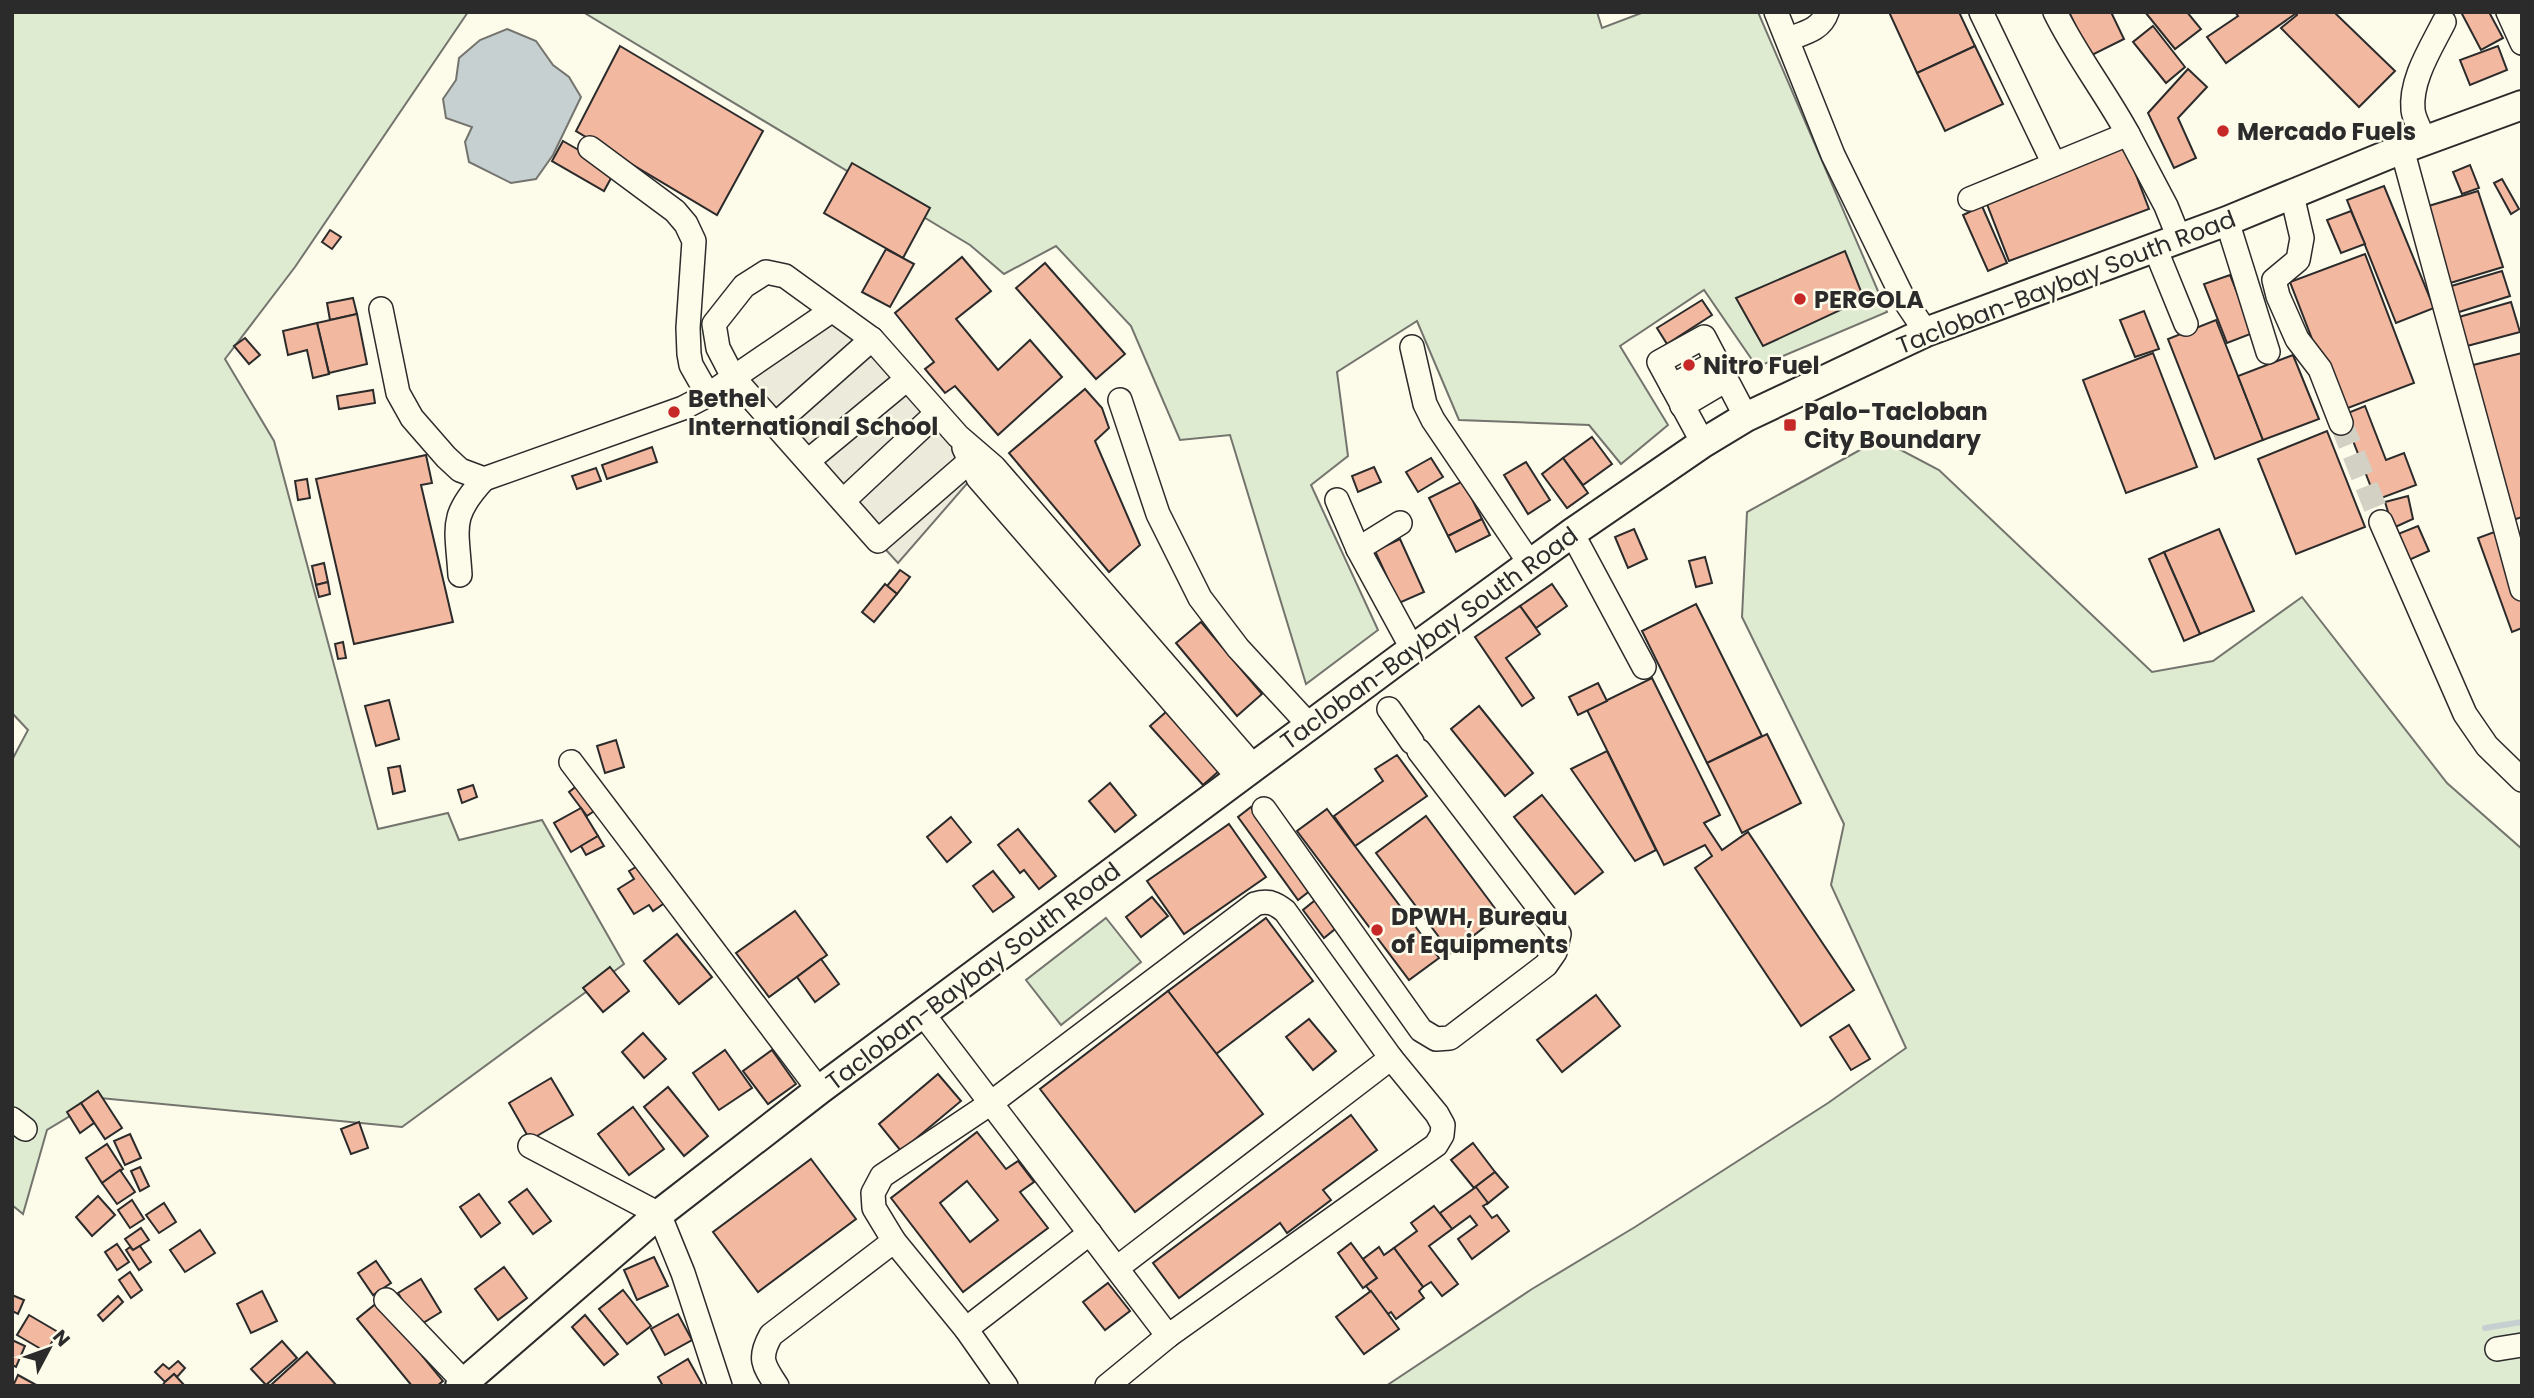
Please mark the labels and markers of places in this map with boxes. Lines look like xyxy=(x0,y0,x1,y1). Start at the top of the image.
place label: Mercado Fuels xyxy=(2237,115,2416,148)
marker: Mercado Fuels xyxy=(2215,123,2231,139)
place label: PERGOLA xyxy=(1814,283,1924,316)
marker: PERGOLA xyxy=(1792,291,1808,307)
place label: Nitro Fuel xyxy=(1703,349,1820,382)
marker: Nitro Fuel xyxy=(1681,357,1697,373)
place label: Bethel International School xyxy=(688,382,938,443)
place label: Palo-Tacloban City Boundary xyxy=(1804,395,1988,456)
marker: Bethel International School xyxy=(666,404,682,420)
marker: Palo-Tacloban City Boundary xyxy=(1782,417,1798,433)
place label: DPWH, Bureau of Equipments xyxy=(1391,900,1568,961)
marker: DPWH, Bureau of Equipments xyxy=(1369,922,1385,938)

